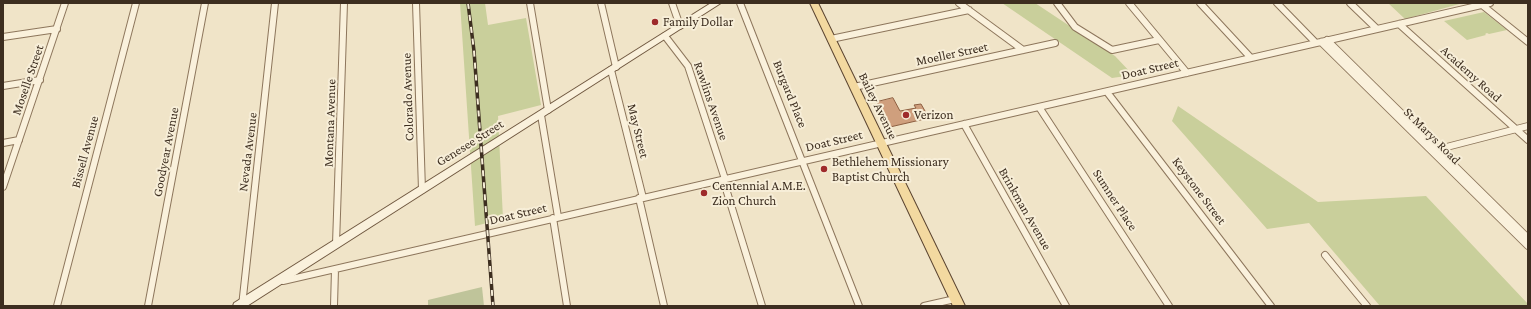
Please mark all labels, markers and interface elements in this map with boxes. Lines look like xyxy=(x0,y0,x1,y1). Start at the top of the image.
place label: Family Dollar xyxy=(663,14,733,30)
marker: Family Dollar xyxy=(650,17,660,27)
street label: Moeller Street xyxy=(915,39,989,69)
street label: Moselle Street xyxy=(9,43,47,117)
street label: Academy Road xyxy=(1437,43,1505,105)
street label: Colorado Avenue xyxy=(399,53,417,141)
street label: Doat Street xyxy=(1120,55,1180,83)
street label: Burgard Place xyxy=(769,58,811,130)
street label: Rawlins Avenue xyxy=(690,60,732,142)
street label: Bailey Avenue xyxy=(855,70,901,142)
street label: Montana Avenue xyxy=(321,79,339,167)
street label: May Street xyxy=(624,102,652,160)
street label: St Marys Road xyxy=(1400,104,1464,168)
street label: Goodyear Avenue xyxy=(150,106,182,198)
place label: Verizon xyxy=(914,107,954,123)
marker: Verizon xyxy=(901,110,911,120)
street label: Nevada Avenue xyxy=(235,112,261,192)
street label: Bissell Avenue xyxy=(68,114,102,190)
street label: Genesee Street xyxy=(434,116,506,170)
street label: Doat Street xyxy=(804,127,864,155)
place label: Bethlehem Missionary Baptist Church xyxy=(832,154,949,185)
street label: Keystone Street xyxy=(1169,154,1229,228)
marker: Bethlehem Missionary Baptist Church xyxy=(819,164,829,174)
street label: Brinkman Avenue xyxy=(995,165,1055,253)
street label: Sumner Place xyxy=(1089,166,1141,234)
place label: Centennial A.M.E. Zion Church xyxy=(712,178,806,209)
marker: Centennial A.M.E. Zion Church xyxy=(699,188,709,198)
street label: Doat Street xyxy=(488,200,548,228)

